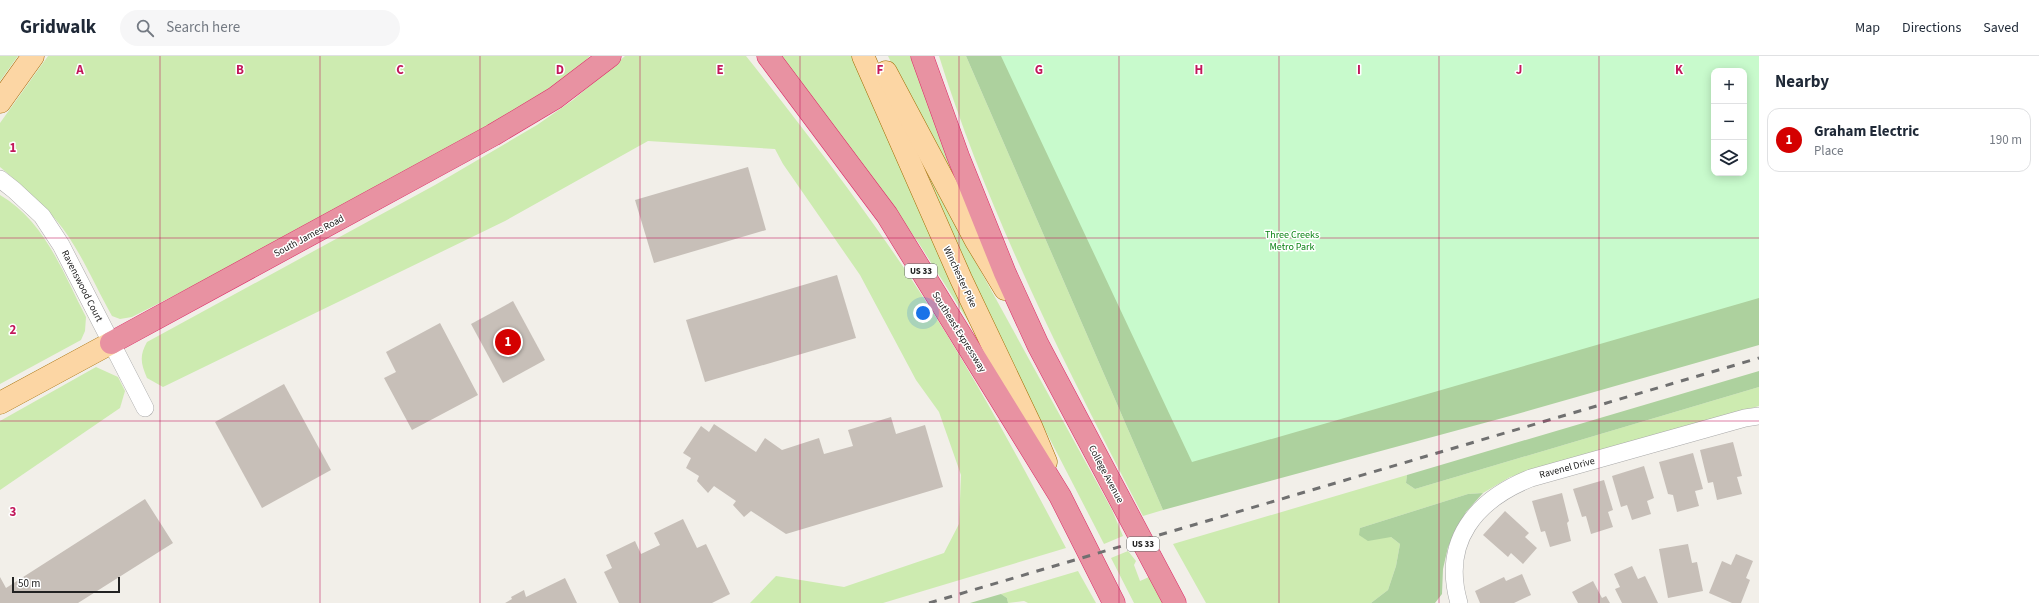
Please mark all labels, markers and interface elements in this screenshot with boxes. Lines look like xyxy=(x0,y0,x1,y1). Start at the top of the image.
search box xyxy=(120,10,400,46)
text: Gridwalk xyxy=(20,14,96,41)
icon: search xyxy=(134,17,156,39)
text: Search here xyxy=(166,17,240,38)
text: Map xyxy=(1855,18,1880,38)
text: Directions xyxy=(1902,18,1961,38)
text: Saved xyxy=(1983,18,2019,38)
text: A xyxy=(75,61,84,79)
text: B xyxy=(236,61,244,79)
text: C xyxy=(396,61,404,79)
text: D xyxy=(556,61,564,79)
text: E xyxy=(716,61,724,79)
text: F xyxy=(877,61,884,79)
text: G xyxy=(1035,61,1043,79)
text: H xyxy=(1195,61,1203,79)
text: I xyxy=(1357,61,1361,79)
text: J xyxy=(1516,61,1522,79)
text: K xyxy=(1675,61,1684,79)
map controls xyxy=(1711,68,1747,176)
button: + xyxy=(1711,68,1747,104)
text: Nearby xyxy=(1775,70,1829,94)
button: − xyxy=(1711,104,1747,140)
text: Graham Electric xyxy=(1814,121,1919,142)
text: 1 xyxy=(1786,131,1792,149)
text: 190 m xyxy=(1989,131,2022,149)
text: 1 xyxy=(10,139,17,157)
button: layers xyxy=(1711,140,1747,176)
text: Place xyxy=(1814,142,1843,160)
street label: South James Road xyxy=(271,212,347,260)
park label: Three Creeks Metro Park xyxy=(1265,228,1319,254)
street label: Winchester Pike xyxy=(940,244,980,310)
street label: Ravenswood Court xyxy=(58,248,106,325)
road number: US 33 xyxy=(905,264,937,278)
street label: Southeast Expressway xyxy=(928,289,990,375)
your location xyxy=(913,303,933,323)
text: 2 xyxy=(10,321,17,339)
pin: 1 xyxy=(495,327,521,357)
street label: College Avenue xyxy=(1085,443,1127,505)
street label: Ravenel Drive xyxy=(1538,454,1596,482)
text: 3 xyxy=(10,503,17,521)
road number: US 33 xyxy=(1127,537,1159,551)
scale bar xyxy=(12,575,120,594)
text: 50 m xyxy=(18,576,40,591)

